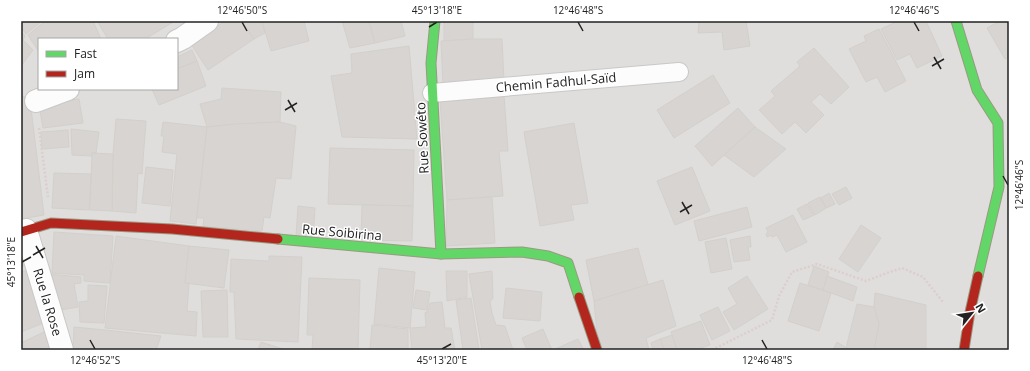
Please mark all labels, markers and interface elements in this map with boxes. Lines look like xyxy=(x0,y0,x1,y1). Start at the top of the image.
text: 12°46'50"S xyxy=(217,3,267,17)
text: 45°13'18"E xyxy=(412,3,462,17)
text: 12°46'48"S xyxy=(553,3,603,17)
text: 12°46'46"S xyxy=(889,3,939,17)
legend xyxy=(38,38,178,90)
text: Fast xyxy=(74,45,97,62)
text: Jam xyxy=(73,65,95,82)
street label: Chemin Fadhul-Saïd xyxy=(495,68,617,96)
street label: Rue Sowéto xyxy=(411,102,433,174)
text: 12°46'46"S xyxy=(1012,160,1026,210)
street label: Rue Soibirina xyxy=(301,220,383,244)
text: 45°13'18"E xyxy=(4,237,18,287)
street label: Rue la Rose xyxy=(29,266,67,338)
north arrow xyxy=(952,293,992,333)
text: N xyxy=(972,300,990,315)
text: 12°46'52"S xyxy=(70,353,120,367)
text: 45°13'20"E xyxy=(417,353,467,367)
text: 12°46'48"S xyxy=(742,353,792,367)

